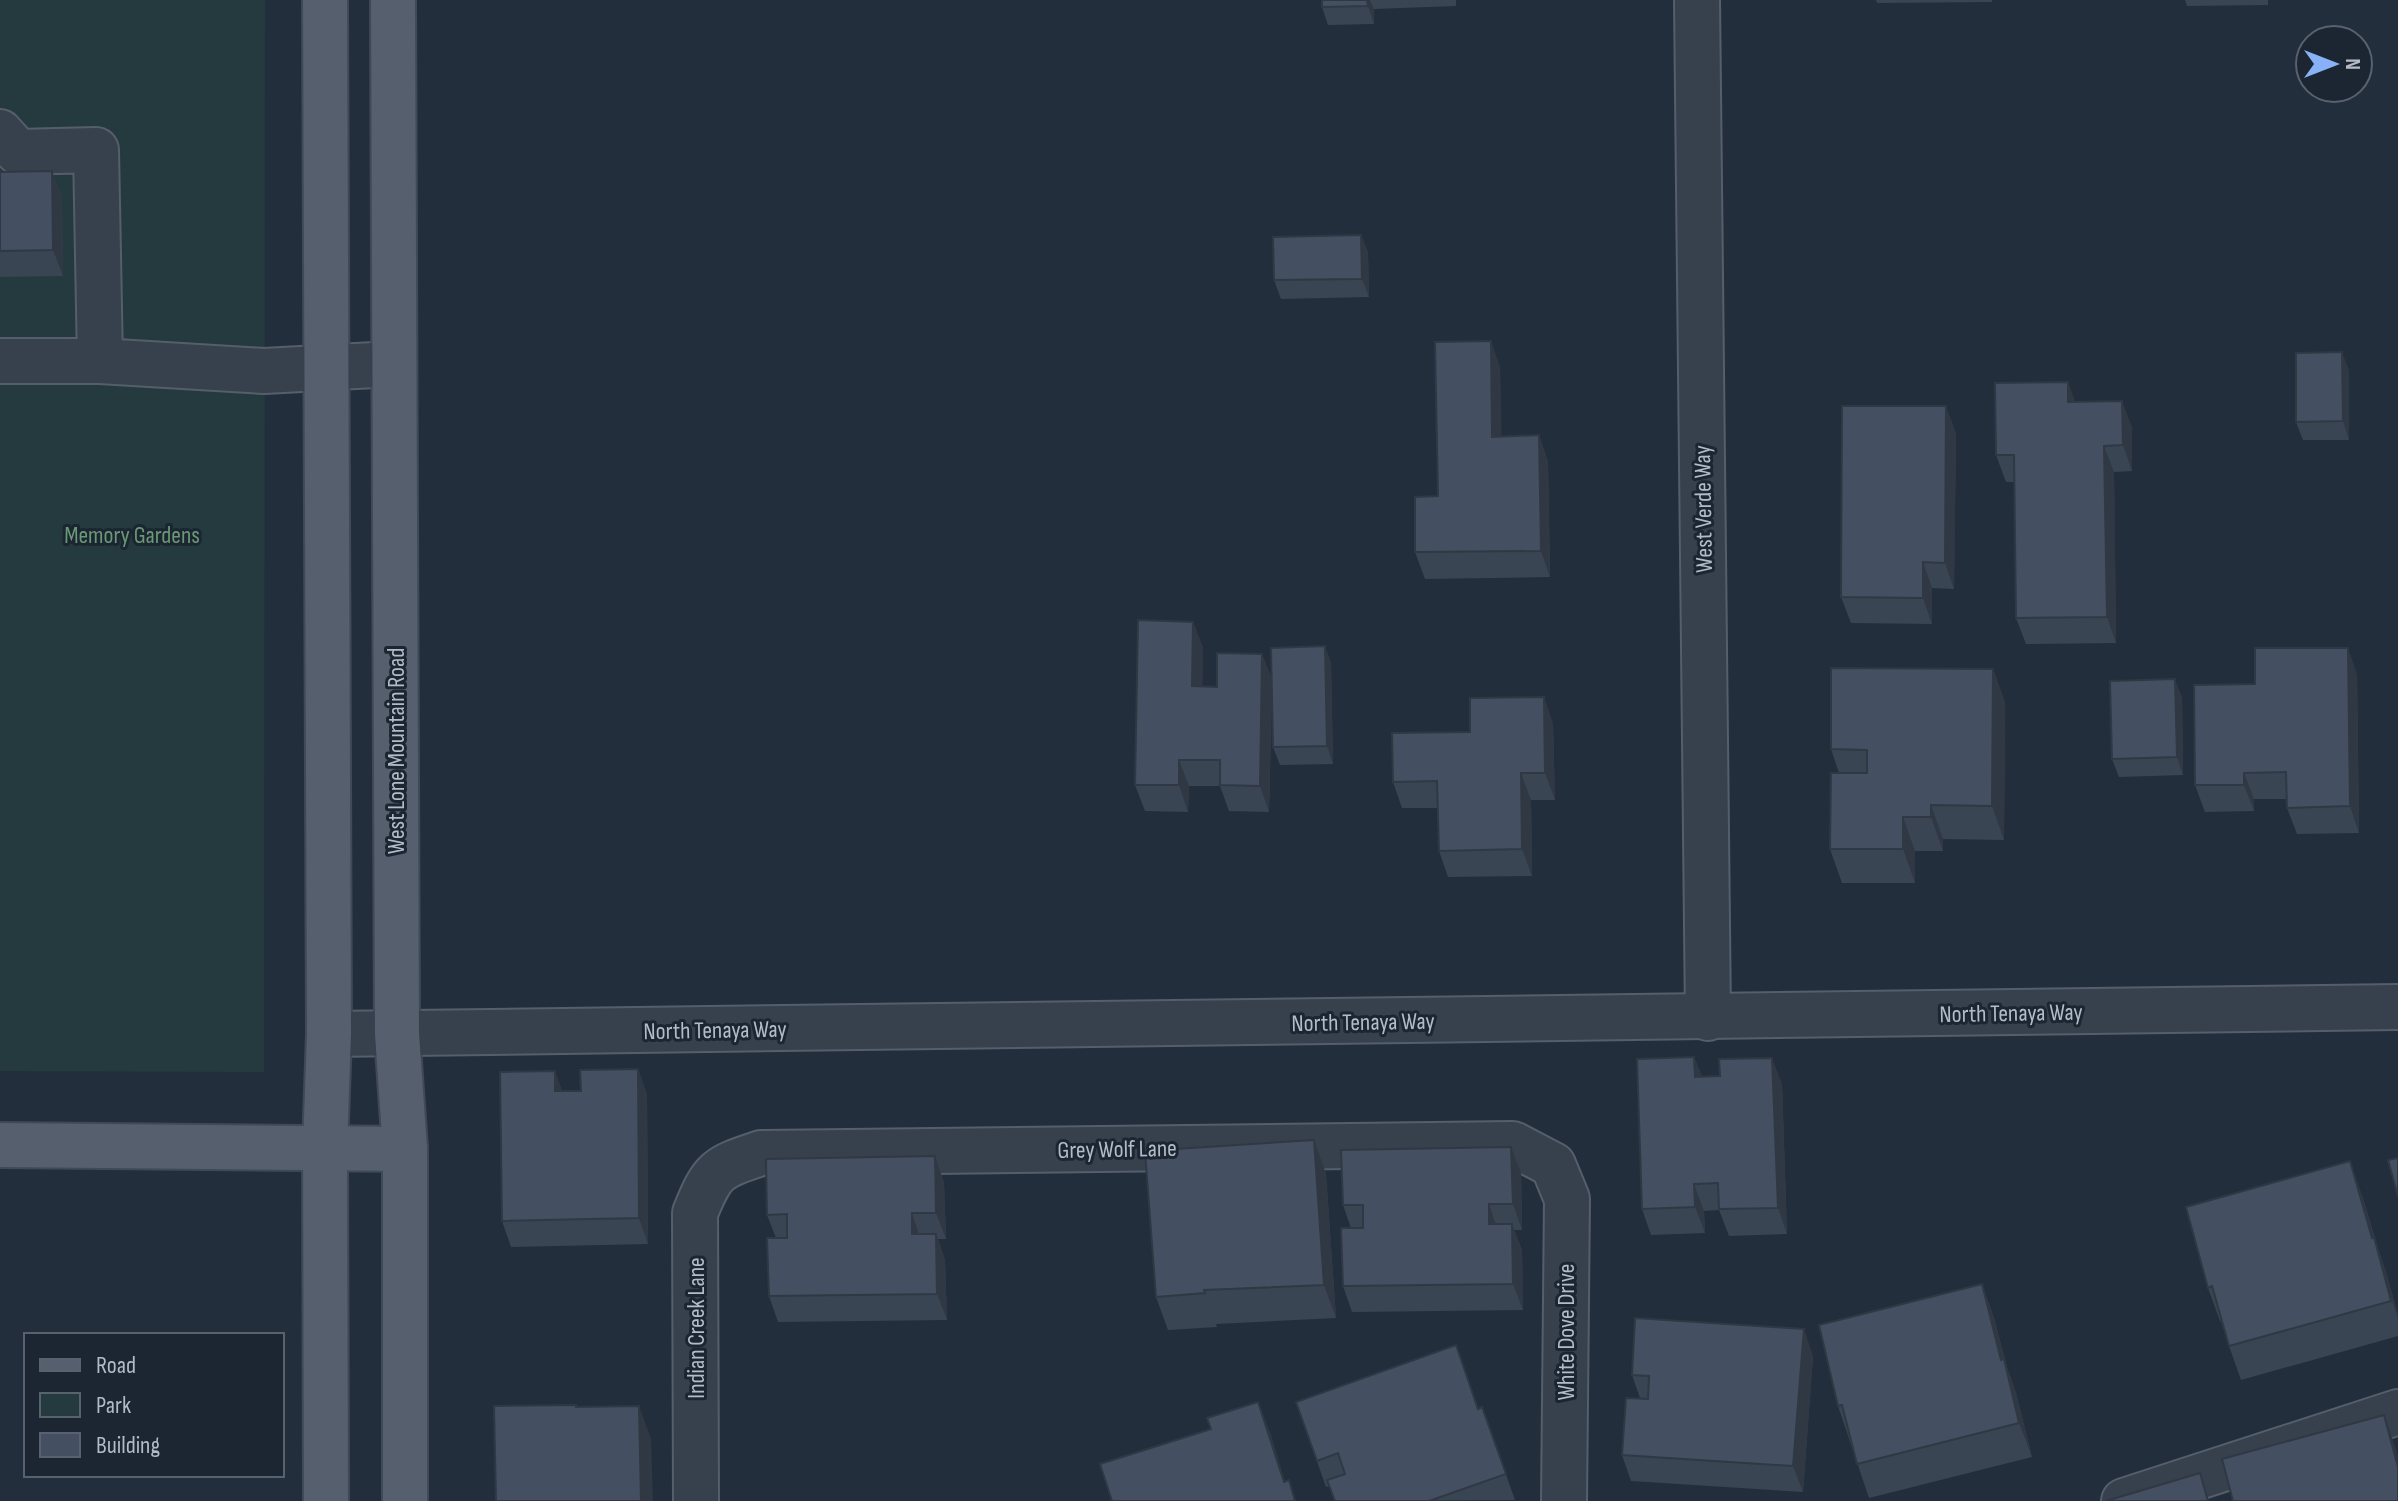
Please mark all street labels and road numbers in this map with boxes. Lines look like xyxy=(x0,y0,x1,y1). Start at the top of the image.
street label: West Verde Way xyxy=(1688,445,1719,573)
street label: West Lone Mountain Road xyxy=(382,648,411,854)
street label: North Tenaya Way xyxy=(1939,998,2083,1029)
street label: North Tenaya Way xyxy=(1291,1007,1435,1038)
street label: North Tenaya Way xyxy=(643,1015,787,1046)
street label: Grey Wolf Lane xyxy=(1057,1134,1177,1165)
street label: Indian Creek Lane xyxy=(682,1257,711,1399)
street label: White Dove Drive xyxy=(1552,1264,1581,1401)

